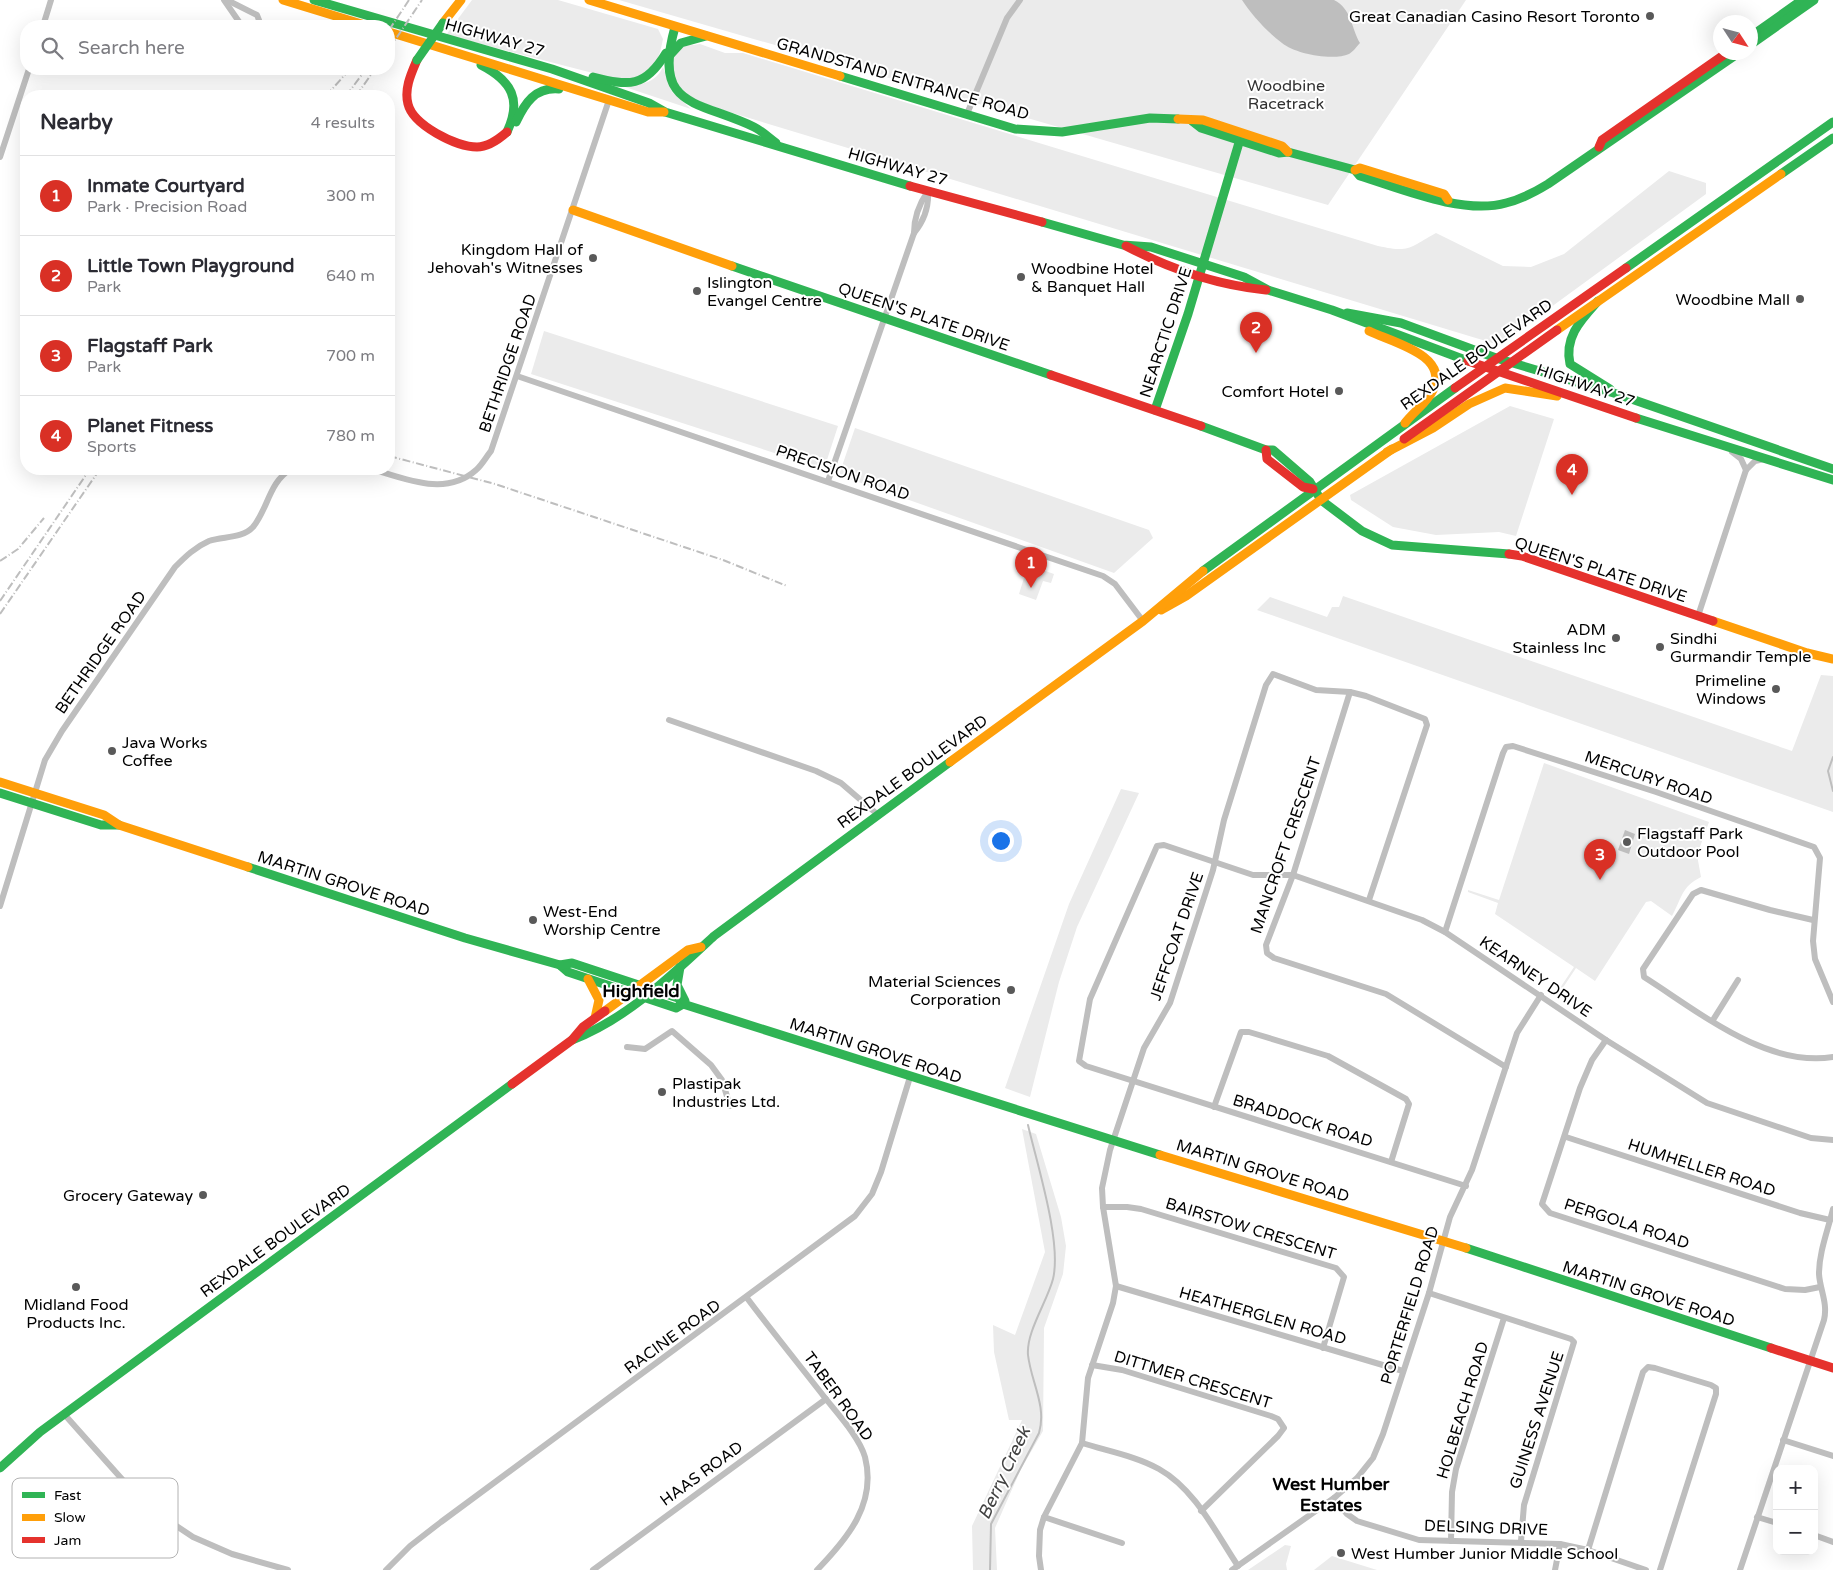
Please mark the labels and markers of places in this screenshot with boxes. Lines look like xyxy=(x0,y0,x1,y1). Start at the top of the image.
place label: Great Canadian Casino Resort Toronto xyxy=(1349,7,1640,27)
marker: Great Canadian Casino Resort Toronto xyxy=(1644,10,1656,22)
place label: Kingdom Hall of Jehovah's Witnesses xyxy=(428,240,584,278)
marker: Kingdom Hall of Jehovah's Witnesses xyxy=(587,252,599,264)
place label: Woodbine Hotel & Banquet Hall xyxy=(1031,259,1154,297)
marker: Woodbine Hotel & Banquet Hall xyxy=(1015,271,1027,283)
place label: Islington Evangel Centre xyxy=(707,273,822,311)
marker: Islington Evangel Centre xyxy=(691,285,703,297)
place label: Woodbine Mall xyxy=(1676,290,1790,310)
marker: Woodbine Mall xyxy=(1794,293,1806,305)
pin: 2 xyxy=(1240,312,1272,353)
place label: Comfort Hotel xyxy=(1222,382,1329,402)
marker: Comfort Hotel xyxy=(1333,385,1345,397)
pin: 4 xyxy=(1556,454,1588,495)
pin: 1 xyxy=(1015,547,1047,588)
place label: ADM Stainless Inc xyxy=(1512,620,1606,658)
place label: Sindhi Gurmandir Temple xyxy=(1670,629,1811,667)
marker: ADM Stainless Inc xyxy=(1610,632,1622,644)
marker: Sindhi Gurmandir Temple xyxy=(1654,641,1666,653)
place label: Primeline Windows xyxy=(1695,671,1766,709)
marker: Primeline Windows xyxy=(1770,683,1782,695)
place label: Java Works Coffee xyxy=(122,733,207,771)
marker: Java Works Coffee xyxy=(106,745,118,757)
place label: Flagstaff Park Outdoor Pool xyxy=(1637,824,1743,862)
marker: Flagstaff Park Outdoor Pool xyxy=(1621,836,1633,848)
pin: 3 xyxy=(1584,839,1616,880)
place label: West-End Worship Centre xyxy=(543,902,661,940)
marker: West-End Worship Centre xyxy=(527,914,539,926)
place label: Material Sciences Corporation xyxy=(868,972,1001,1010)
marker: Material Sciences Corporation xyxy=(1005,984,1017,996)
place label: Plastipak Industries Ltd. xyxy=(672,1074,780,1112)
marker: Plastipak Industries Ltd. xyxy=(656,1086,668,1098)
place label: Grocery Gateway xyxy=(63,1186,193,1206)
marker: Grocery Gateway xyxy=(197,1189,209,1201)
marker: Midland Food Products Inc. xyxy=(70,1281,82,1293)
place label: Midland Food Products Inc. xyxy=(24,1295,129,1333)
place label: West Humber Junior Middle School xyxy=(1351,1544,1618,1564)
marker: West Humber Junior Middle School xyxy=(1335,1547,1347,1559)

